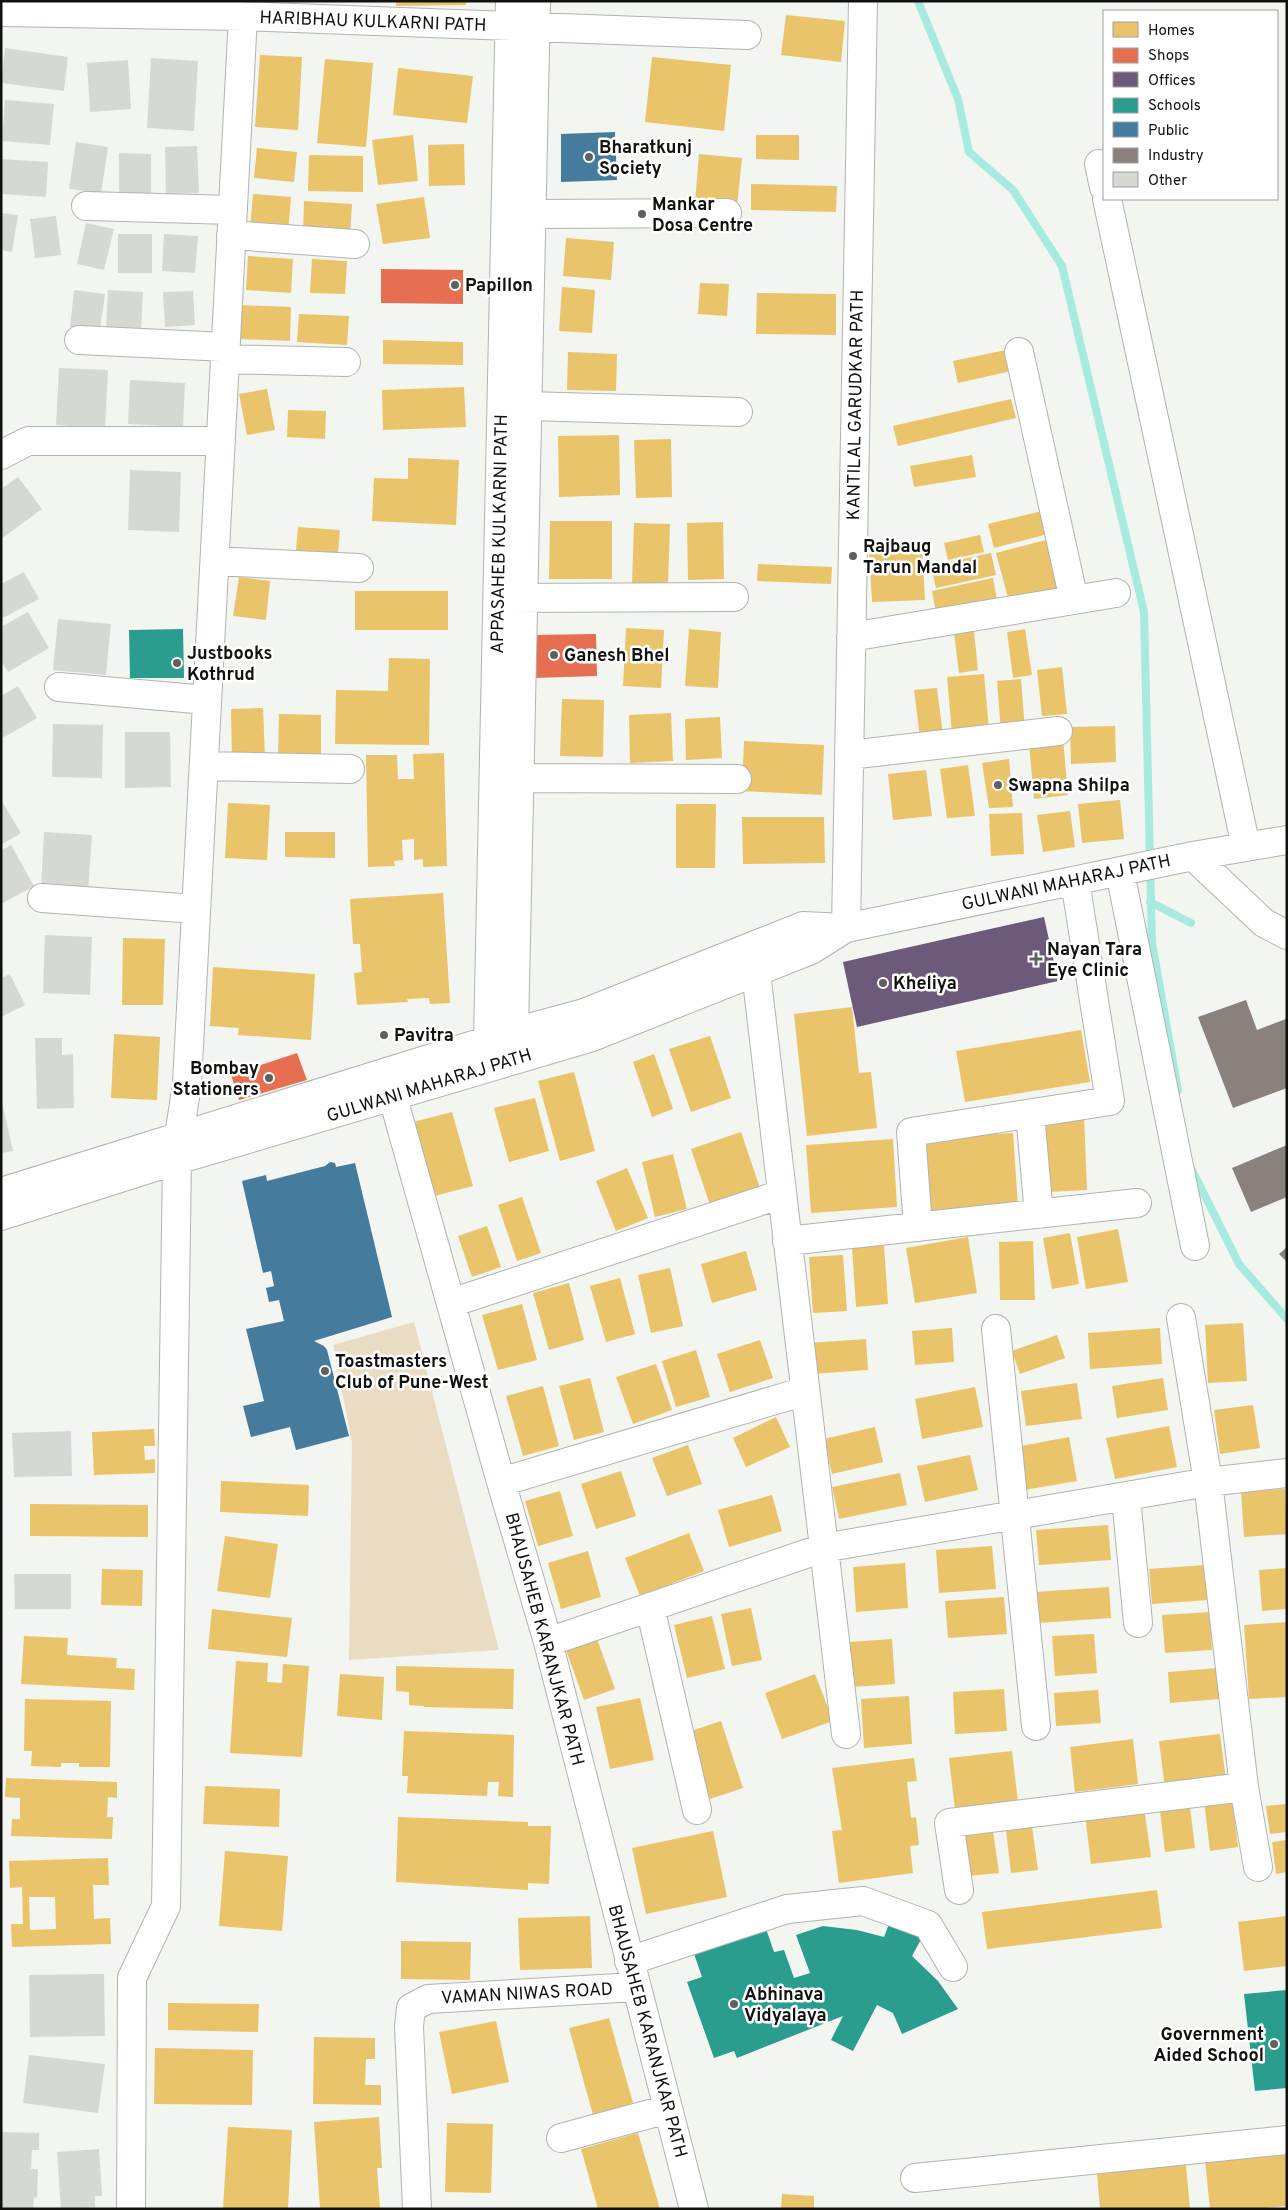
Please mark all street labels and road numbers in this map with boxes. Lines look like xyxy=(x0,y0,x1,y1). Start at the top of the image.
street label: HARIBHAU KULKARNI PATH xyxy=(259,7,487,38)
street label: KANTILAL GARUDKAR PATH xyxy=(843,289,870,521)
street label: APPASAHEB KULKARNI PATH xyxy=(487,414,514,654)
street label: GULWANI MAHARAJ PATH xyxy=(960,850,1173,917)
street label: GULWANI MAHARAJ PATH xyxy=(324,1044,535,1129)
street label: BHAUSAHEB KARANJKAR PATH xyxy=(499,1510,588,1768)
street label: BHAUSAHEB KARANJKAR PATH xyxy=(602,1902,691,2160)
street label: VAMAN NIWAS ROAD xyxy=(441,1979,614,2010)

